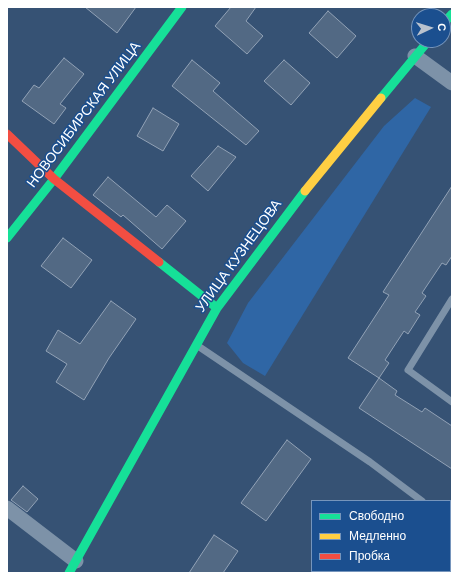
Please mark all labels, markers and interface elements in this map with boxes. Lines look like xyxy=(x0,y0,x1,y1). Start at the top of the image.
north arrow xyxy=(411,8,451,48)
text: С xyxy=(436,23,448,32)
street label: НОВОСИБИРСКАЯ УЛИЦА xyxy=(24,39,144,191)
street label: УЛИЦА КУЗНЕЦОВА xyxy=(192,196,286,316)
legend xyxy=(311,500,451,572)
text: Свободно xyxy=(349,509,404,523)
text: Медленно xyxy=(349,529,406,543)
text: Пробка xyxy=(349,549,390,563)

